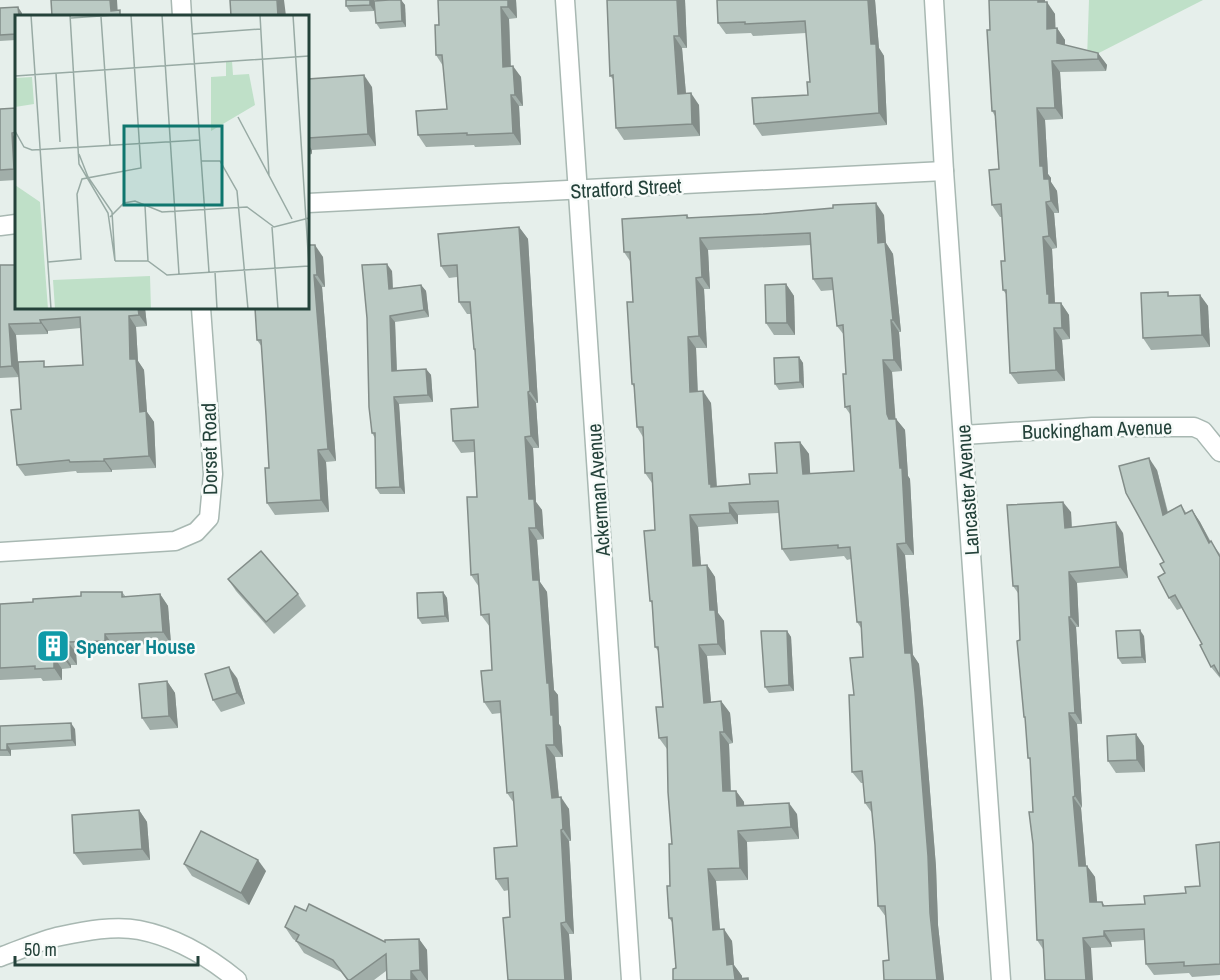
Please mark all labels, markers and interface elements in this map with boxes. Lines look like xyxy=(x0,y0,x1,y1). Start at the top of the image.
inset map xyxy=(15,15,309,309)
street label: Stratford Street xyxy=(570,172,683,204)
street label: Dorset Road xyxy=(195,403,223,495)
street label: Buckingham Avenue xyxy=(1021,413,1173,445)
street label: Ackerman Avenue xyxy=(580,423,616,558)
street label: Lancaster Avenue xyxy=(949,424,985,556)
building icon: Spencer House xyxy=(35,628,71,664)
place label: Spencer House xyxy=(76,633,195,660)
scale bar xyxy=(15,929,198,967)
text: 50 m xyxy=(24,937,57,962)

